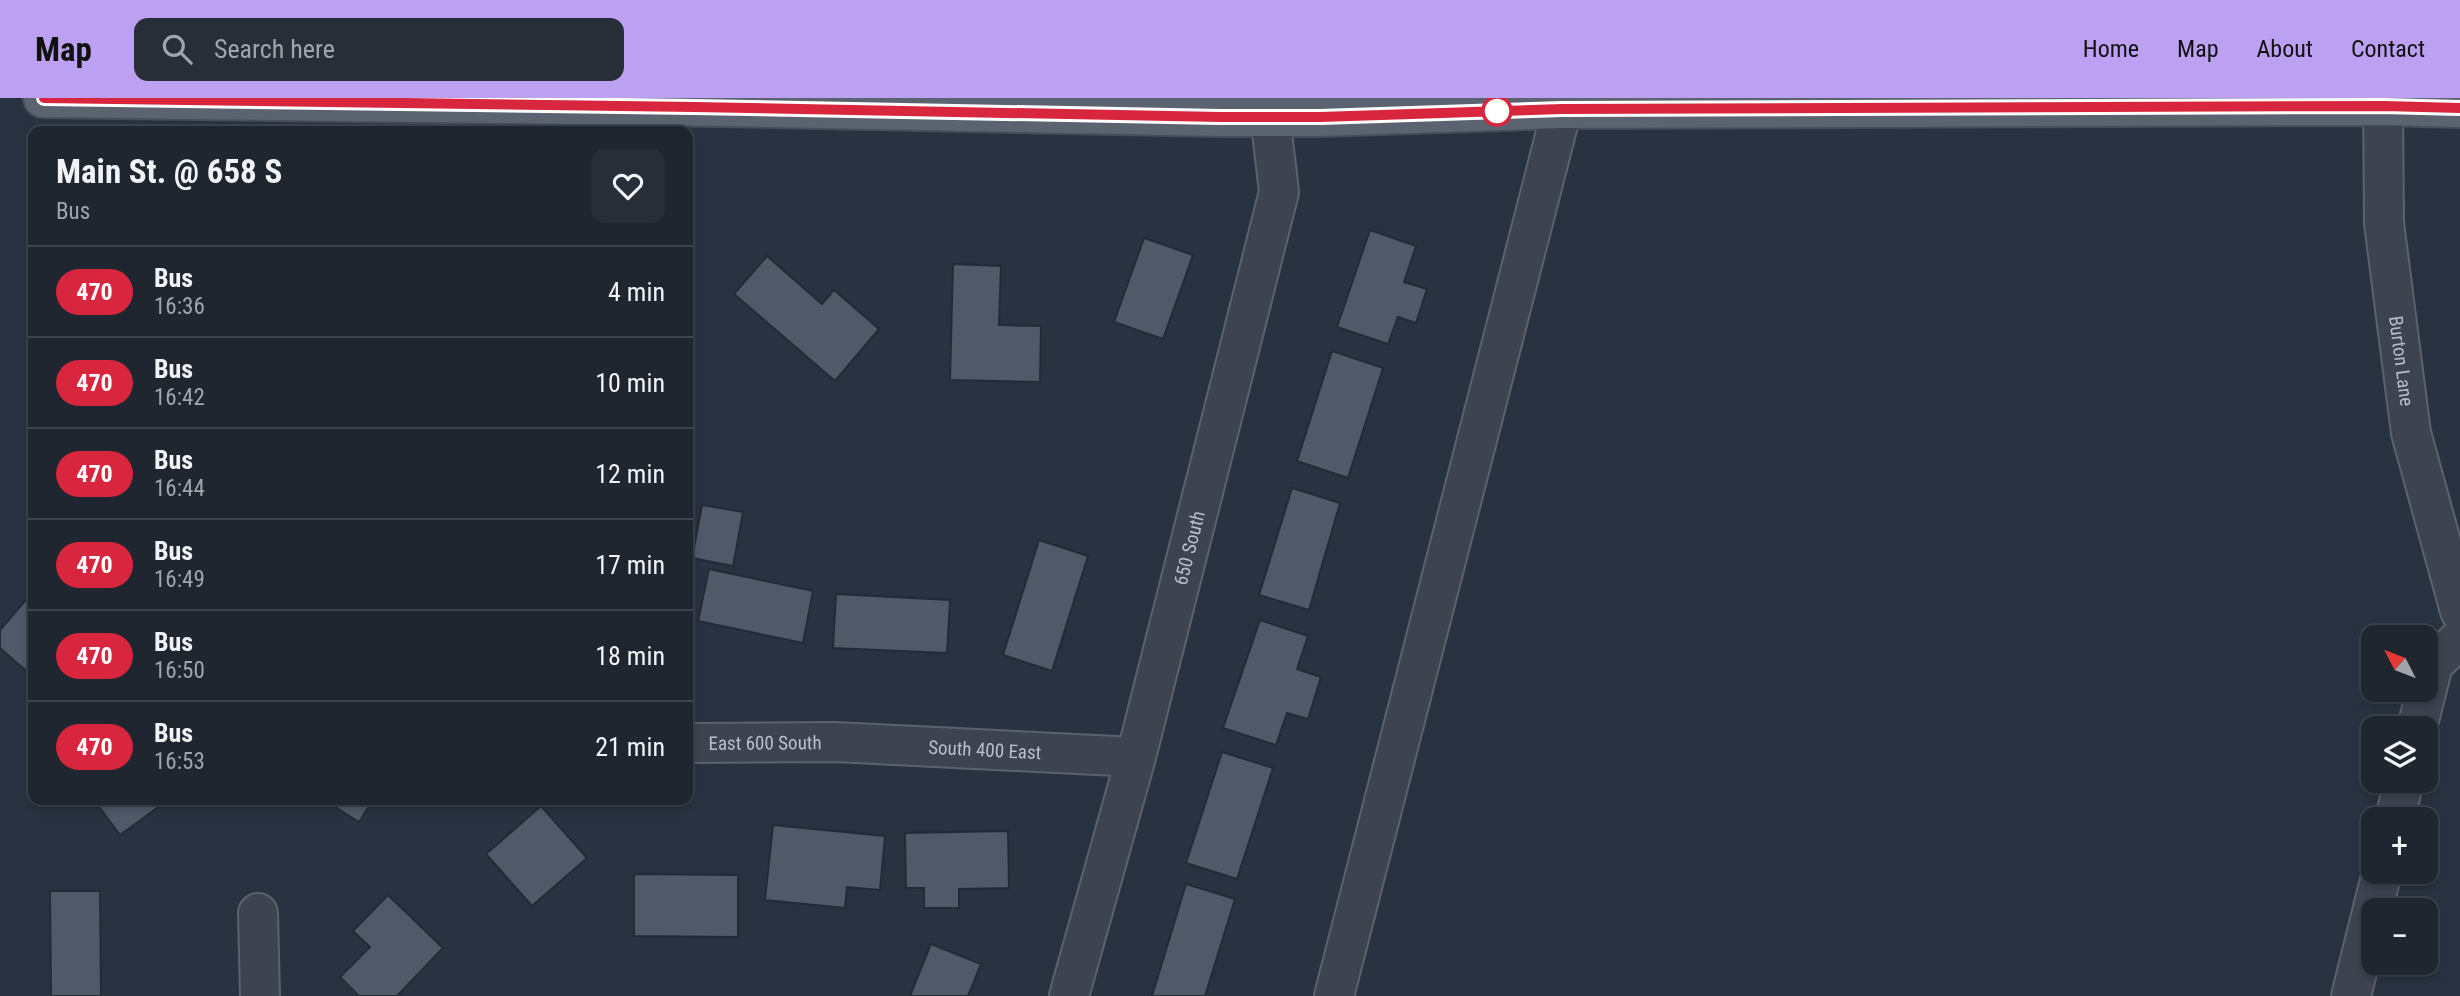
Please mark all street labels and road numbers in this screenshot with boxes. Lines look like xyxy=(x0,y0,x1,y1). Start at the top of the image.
street label: Burton Lane xyxy=(2384,315,2418,407)
street label: 650 South xyxy=(1169,508,1210,588)
street label: East 600 South xyxy=(708,731,822,755)
street label: South 400 East xyxy=(928,736,1042,764)

